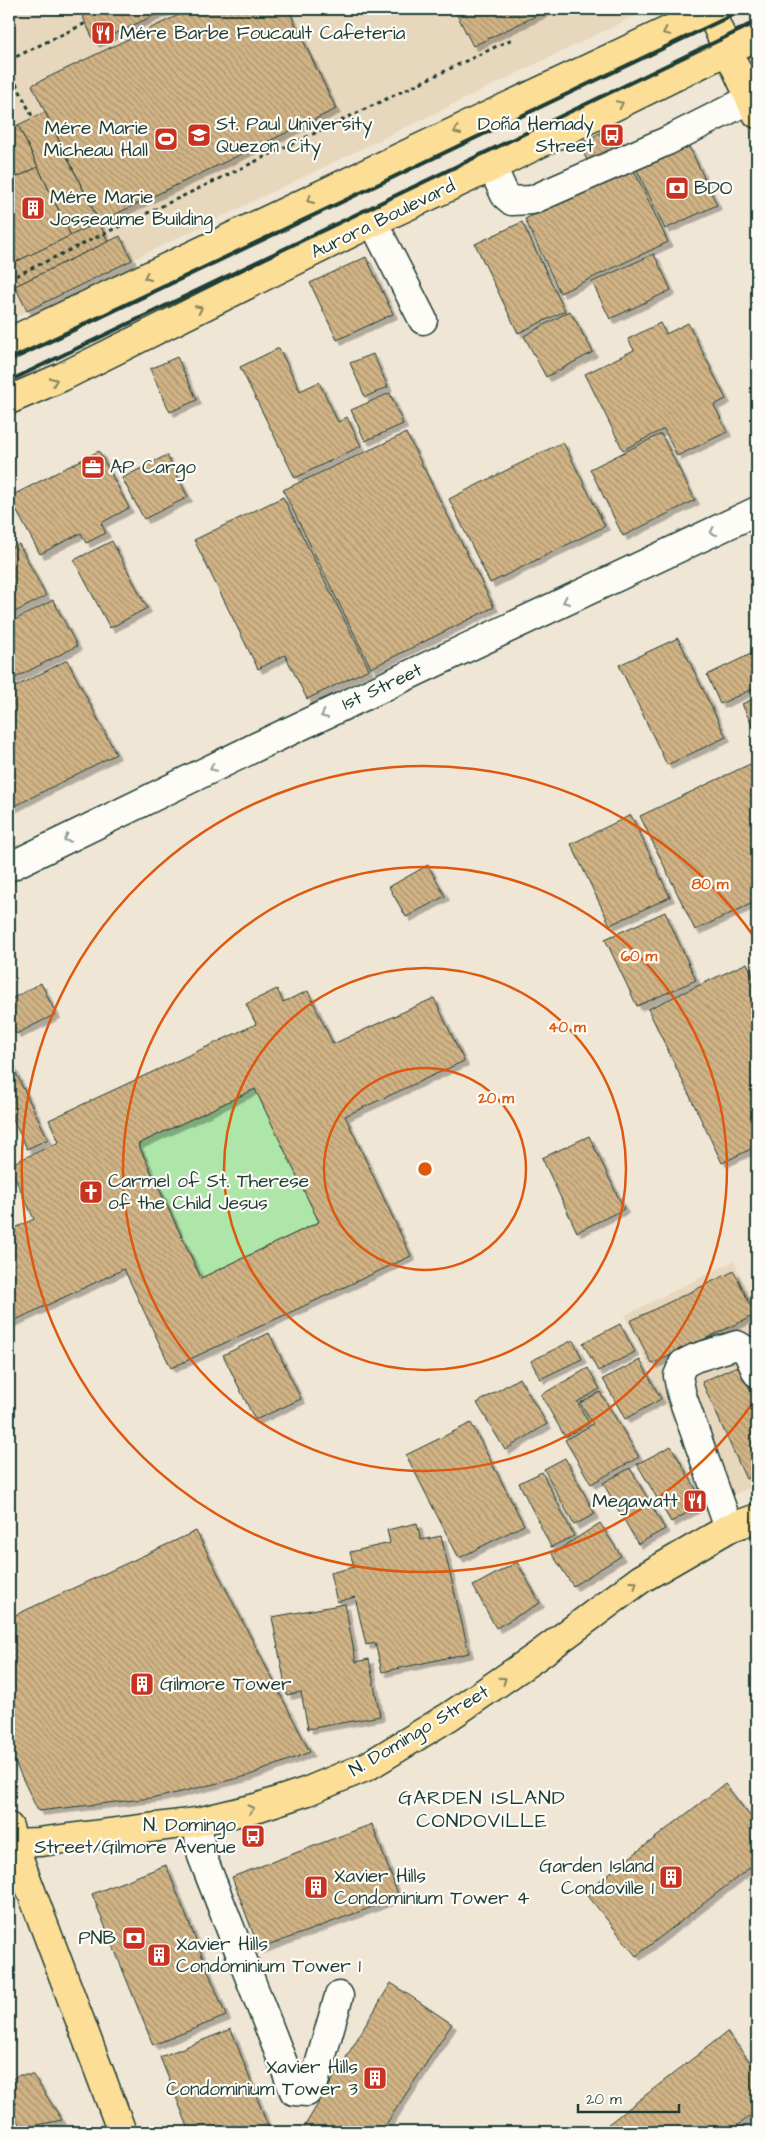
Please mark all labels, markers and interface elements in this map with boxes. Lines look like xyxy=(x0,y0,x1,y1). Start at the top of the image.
restaurant icon: Mére Barbe Foucault Cafeteria xyxy=(90,20,116,46)
place label: Mére Barbe Foucault Cafeteria xyxy=(120,20,406,47)
one-way arrow xyxy=(662,26,671,36)
one-way arrow xyxy=(614,100,623,110)
place label: St. Paul University Quezon City xyxy=(216,111,373,161)
place label: Doña Hemady Street xyxy=(478,111,595,160)
place label: Mére Marie Micheau Hall xyxy=(44,115,148,164)
school or university icon: St. Paul University Quezon City xyxy=(186,122,212,148)
bus stop icon: Doña Hemady Street xyxy=(599,122,625,148)
one-way arrow xyxy=(453,124,462,135)
sports icon: Mére Marie Micheau Hall xyxy=(153,126,179,152)
street label: Aurora Boulevard xyxy=(306,172,460,266)
bank icon: BDO xyxy=(664,175,690,201)
place label: BDO xyxy=(694,175,733,202)
place label: Mére Marie Josseaume Building xyxy=(50,184,213,234)
one-way arrow xyxy=(306,194,315,204)
building icon: Mére Marie Josseaume Building xyxy=(20,195,46,221)
one-way arrow xyxy=(143,271,152,281)
one-way arrow xyxy=(194,305,203,315)
one-way arrow xyxy=(49,376,58,387)
office icon: AP Cargo xyxy=(80,454,106,480)
place label: AP Cargo xyxy=(110,454,196,482)
one-way arrow xyxy=(709,525,718,536)
one-way arrow xyxy=(562,595,571,605)
street label: 1st Street xyxy=(337,656,427,717)
one-way arrow xyxy=(320,709,329,719)
one-way arrow xyxy=(209,762,218,772)
one-way arrow xyxy=(63,833,72,843)
text: 80 m xyxy=(692,874,729,895)
text: 60 m xyxy=(621,946,658,967)
text: 40 m xyxy=(548,1017,586,1038)
text: 20 m xyxy=(477,1088,514,1109)
centre of rings xyxy=(416,1160,434,1178)
place label: Carmel of St. Therese of the Child Jesus xyxy=(108,1168,309,1217)
church icon: Carmel of St. Therese of the Child Jesus xyxy=(78,1179,104,1205)
place label: Megawatt xyxy=(592,1488,678,1516)
restaurant icon: Megawatt xyxy=(682,1488,708,1514)
one-way arrow xyxy=(628,1582,637,1590)
building icon: Gilmore Tower xyxy=(129,1671,155,1697)
place label: Gilmore Tower xyxy=(160,1671,292,1698)
one-way arrow xyxy=(497,1677,507,1686)
street label: N. Domingo Street xyxy=(344,1678,495,1784)
district label: GARDEN ISLAND CONDOVILLE xyxy=(398,1784,566,1835)
one-way arrow xyxy=(246,1804,255,1815)
place label: N. Domingo Street/Gilmore Avenue xyxy=(34,1812,236,1861)
bus stop icon: N. Domingo Street/Gilmore Avenue xyxy=(240,1823,266,1849)
place label: Garden Island Condoville 1 xyxy=(539,1853,655,1902)
place label: Xavier Hills Condominium Tower 4 xyxy=(334,1863,529,1912)
building icon: Garden Island Condoville 1 xyxy=(658,1864,684,1890)
building icon: Xavier Hills Condominium Tower 4 xyxy=(303,1874,329,1900)
place label: PNB xyxy=(78,1925,116,1952)
bank icon: PNB xyxy=(121,1925,147,1951)
place label: Xavier Hills Condominium Tower 1 xyxy=(176,1931,361,1980)
building icon: Xavier Hills Condominium Tower 1 xyxy=(146,1942,172,1968)
place label: Xavier Hills Condominium Tower 3 xyxy=(166,2054,358,2103)
building icon: Xavier Hills Condominium Tower 3 xyxy=(362,2065,388,2091)
scale bar xyxy=(578,2081,680,2113)
text: 20 m xyxy=(586,2089,622,2110)

